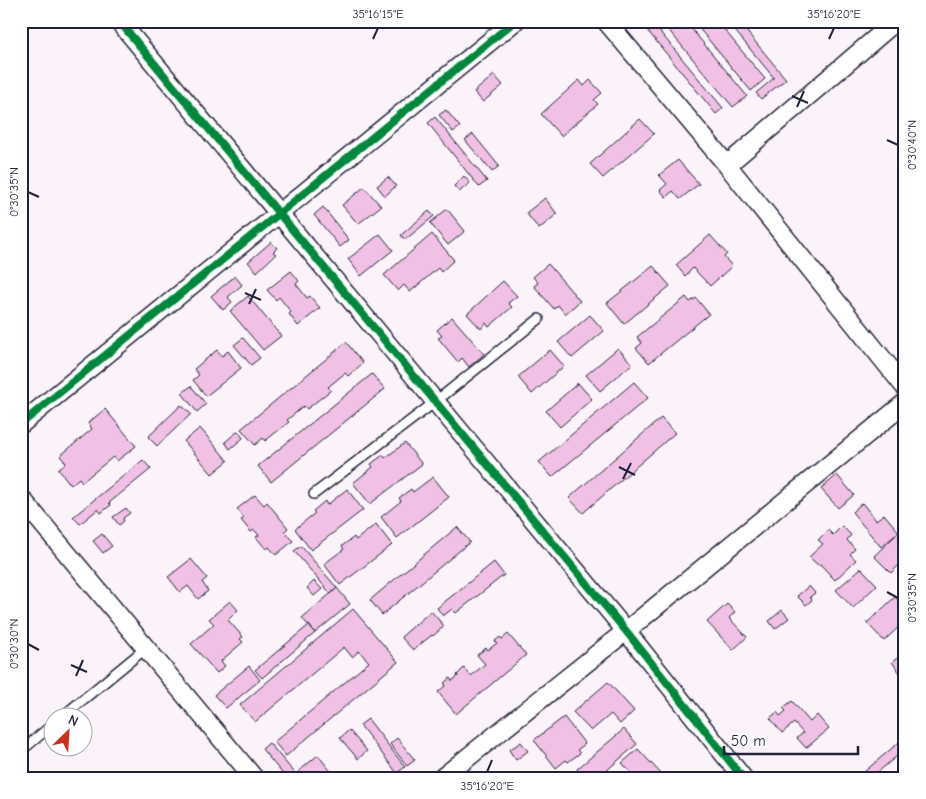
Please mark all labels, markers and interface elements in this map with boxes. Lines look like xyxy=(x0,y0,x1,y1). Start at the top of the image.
text: 35°16'15"E xyxy=(353,7,403,21)
text: 35°16'20"E xyxy=(807,7,861,21)
text: 0°30'40"N xyxy=(905,120,919,170)
text: 0°30'35"N xyxy=(7,167,21,217)
text: 0°30'35"N xyxy=(905,573,919,623)
text: 0°30'30"N xyxy=(7,619,21,669)
north arrow xyxy=(42,706,92,756)
text: N xyxy=(66,711,81,730)
scale bar xyxy=(724,724,857,756)
text: 50 m xyxy=(731,732,766,750)
text: 35°16'20"E xyxy=(460,779,514,793)

